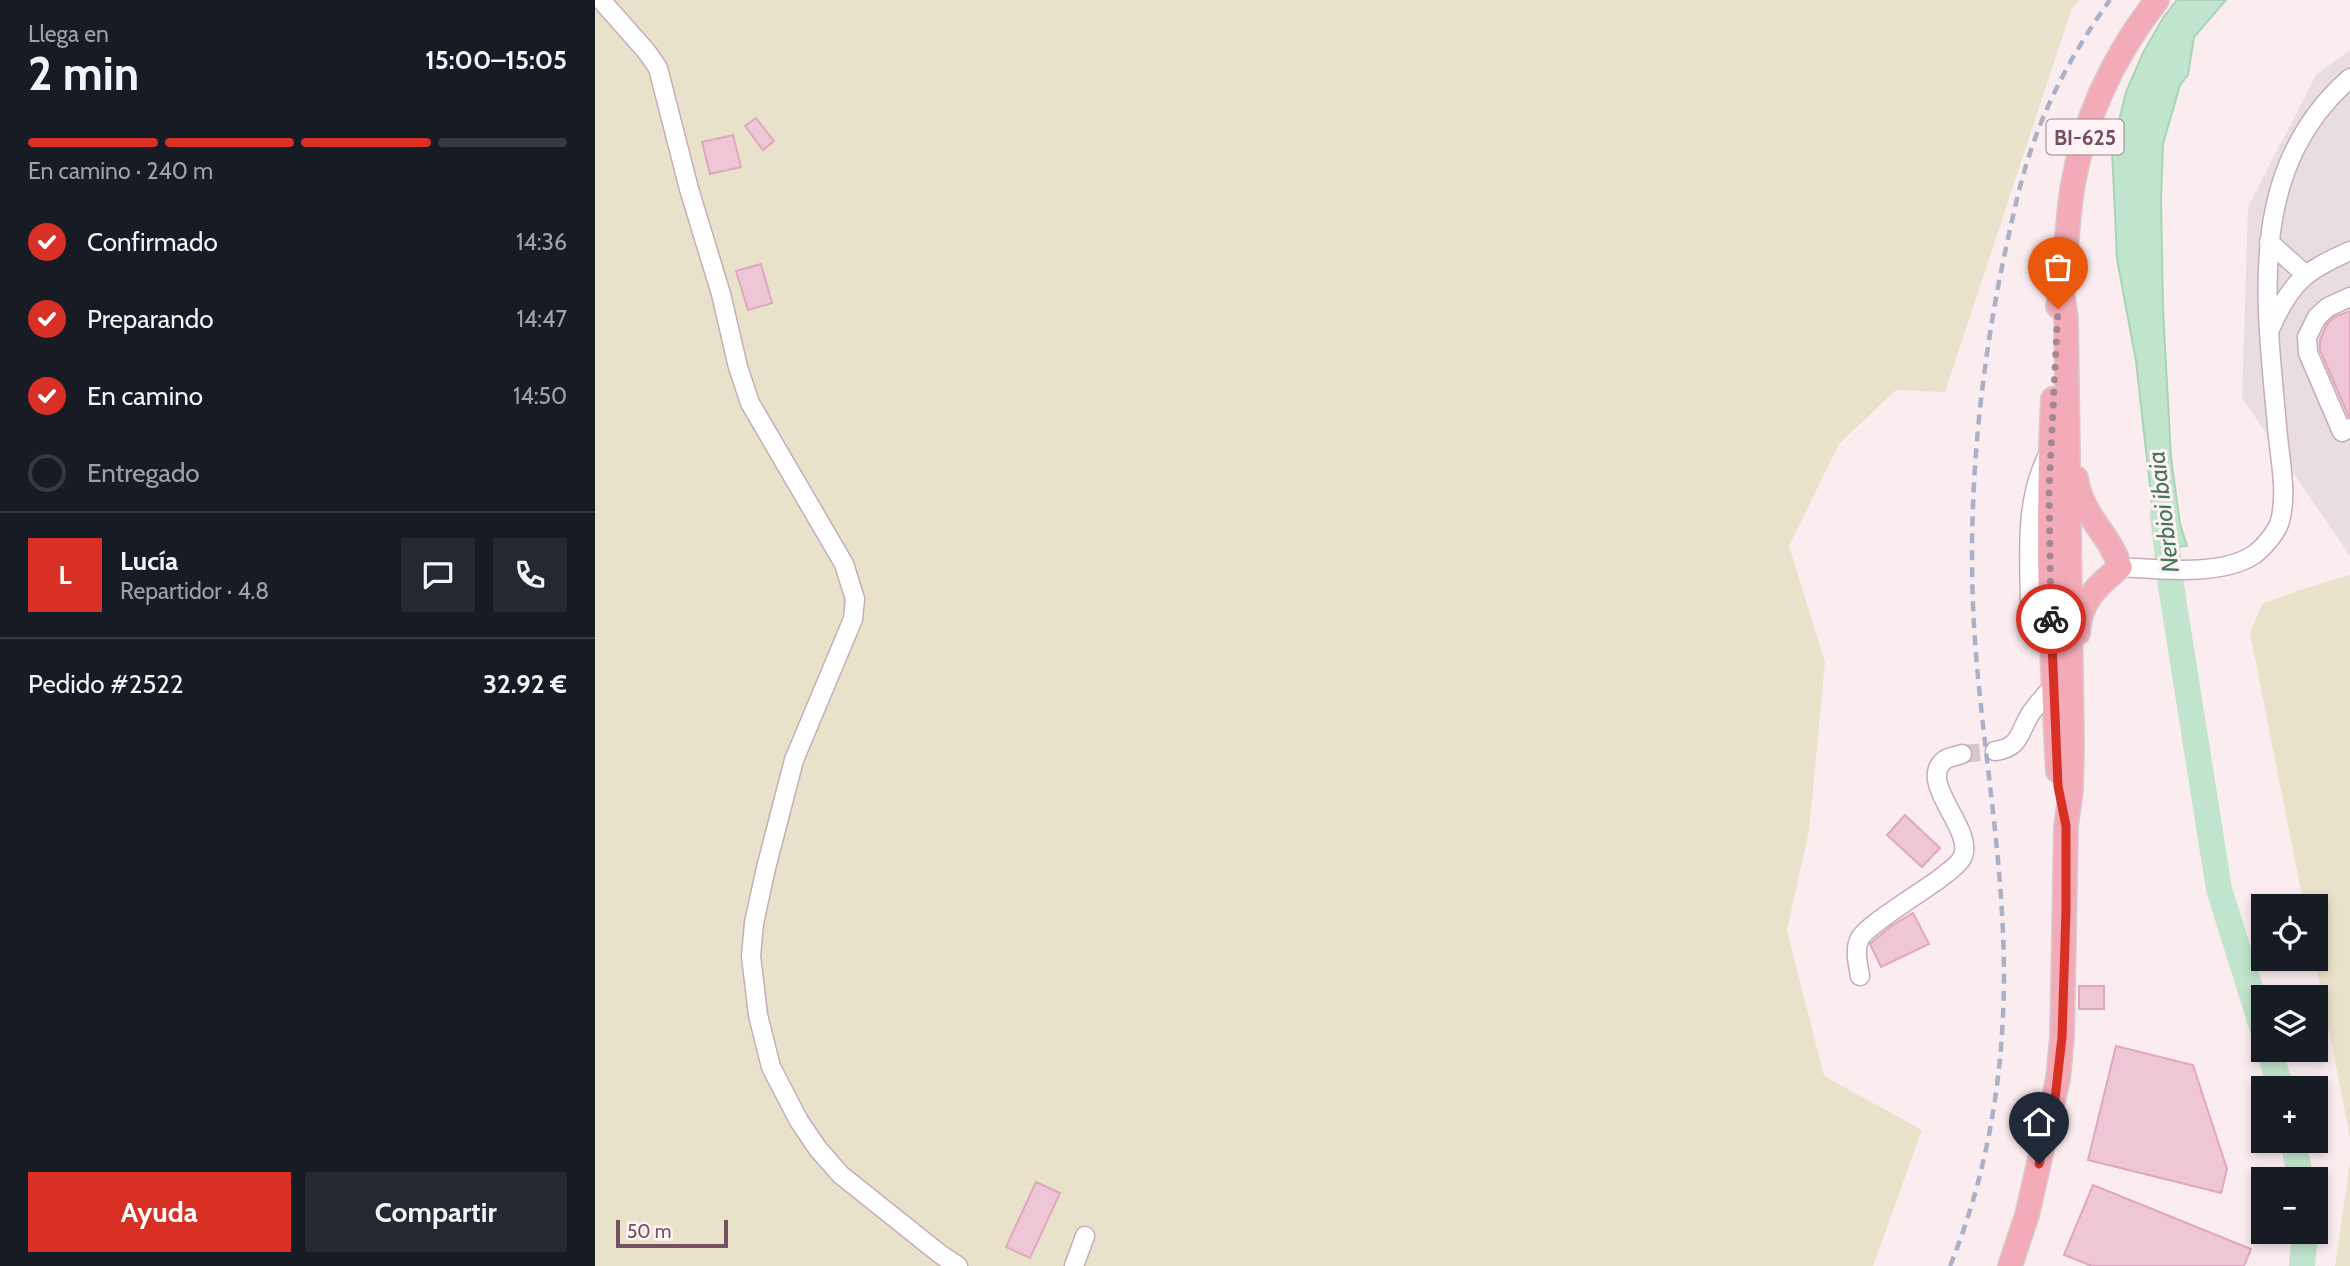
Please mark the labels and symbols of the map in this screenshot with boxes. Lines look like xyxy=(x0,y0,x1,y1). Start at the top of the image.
road number: BI-625 xyxy=(2047,120,2123,154)
pin xyxy=(2028,237,2088,309)
water label: Nerbioi ibaia xyxy=(2141,449,2185,575)
courier xyxy=(2016,584,2086,654)
pin xyxy=(2009,1092,2069,1164)
scale bar xyxy=(616,1217,728,1249)

